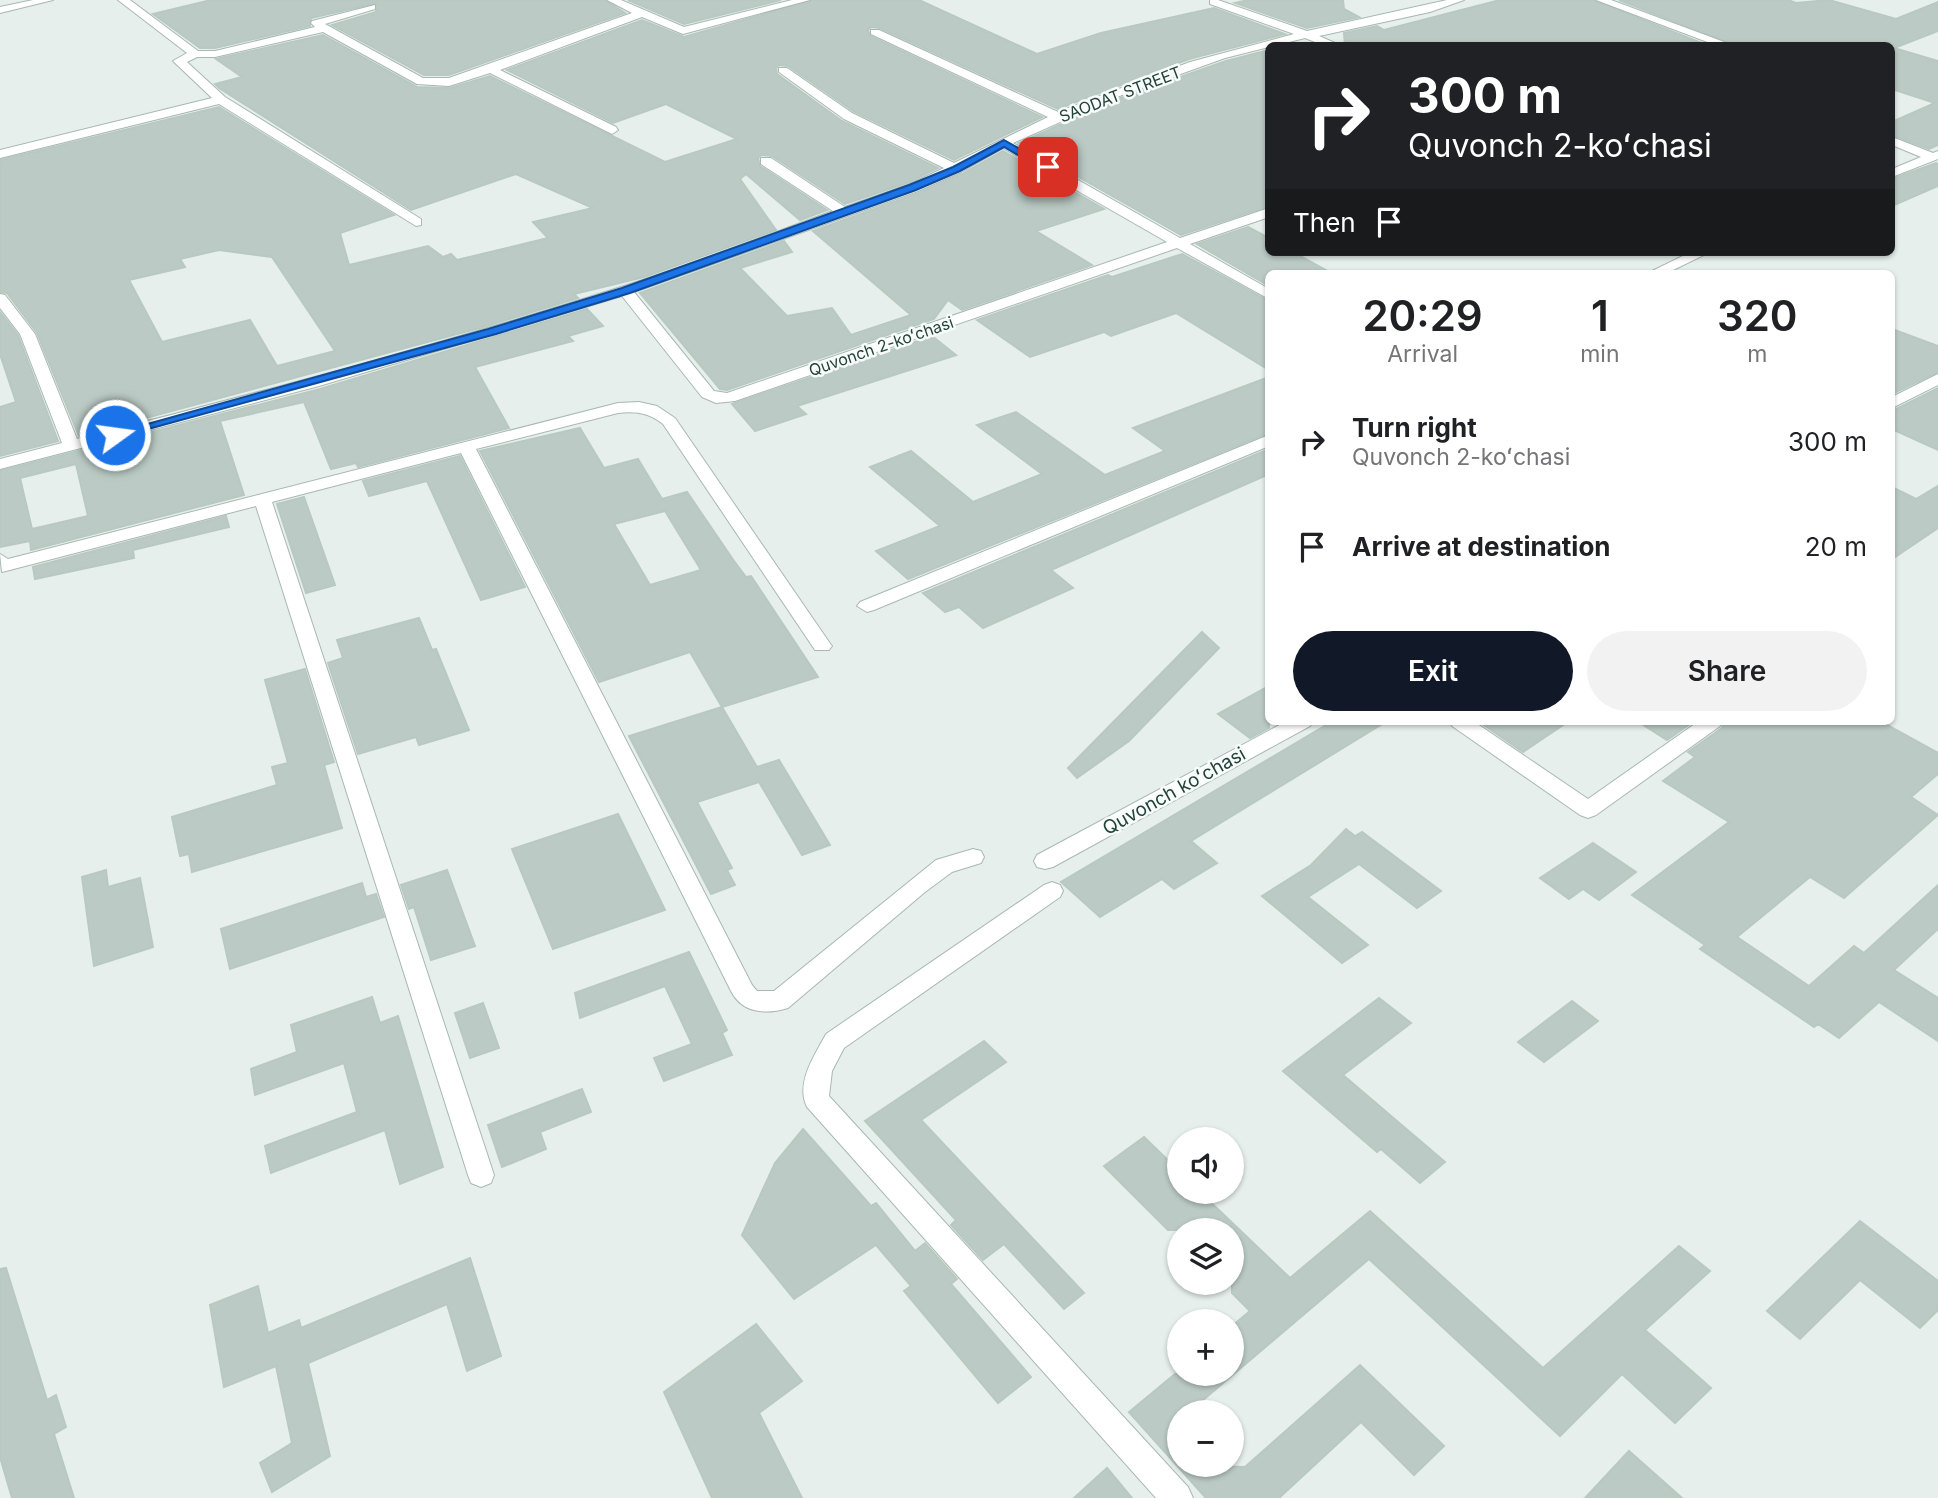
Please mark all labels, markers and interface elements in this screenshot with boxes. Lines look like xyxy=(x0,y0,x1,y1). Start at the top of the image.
street label: SAODAT STREET xyxy=(1056,62,1184,126)
text: 300 m xyxy=(1408,66,1562,125)
icon: right xyxy=(1293,70,1384,161)
text: Quvonch 2-koʻchasi xyxy=(1408,126,1712,165)
pin xyxy=(1018,137,1078,197)
icon: arrive xyxy=(1029,148,1067,186)
icon: arrive xyxy=(1370,203,1408,241)
text: Then xyxy=(1293,207,1356,238)
text: 20:29 xyxy=(1362,290,1483,341)
text: 1 xyxy=(1591,290,1609,341)
text: 320 xyxy=(1717,290,1798,341)
street label: Quvonch 2-koʻchasi xyxy=(806,312,956,380)
text: Arrival xyxy=(1387,340,1458,368)
text: min xyxy=(1580,340,1620,368)
text: m xyxy=(1747,340,1767,368)
position arrow xyxy=(78,398,152,472)
text: Turn right xyxy=(1352,412,1477,443)
icon: right xyxy=(1293,423,1331,461)
text: 300 m xyxy=(1788,426,1867,457)
text: Quvonch 2-koʻchasi xyxy=(1352,443,1570,471)
icon: arrive xyxy=(1293,528,1331,566)
text: Arrive at destination xyxy=(1352,531,1611,562)
text: 20 m xyxy=(1805,531,1867,562)
button: Exit xyxy=(1293,631,1573,711)
button: Share xyxy=(1587,631,1867,711)
street label: Quvonch koʻchasi xyxy=(1098,742,1250,840)
map controls xyxy=(1167,1127,1244,1477)
button: sound xyxy=(1167,1127,1244,1204)
button: layers xyxy=(1167,1218,1244,1295)
button: + xyxy=(1167,1309,1244,1386)
button: − xyxy=(1167,1400,1244,1477)

